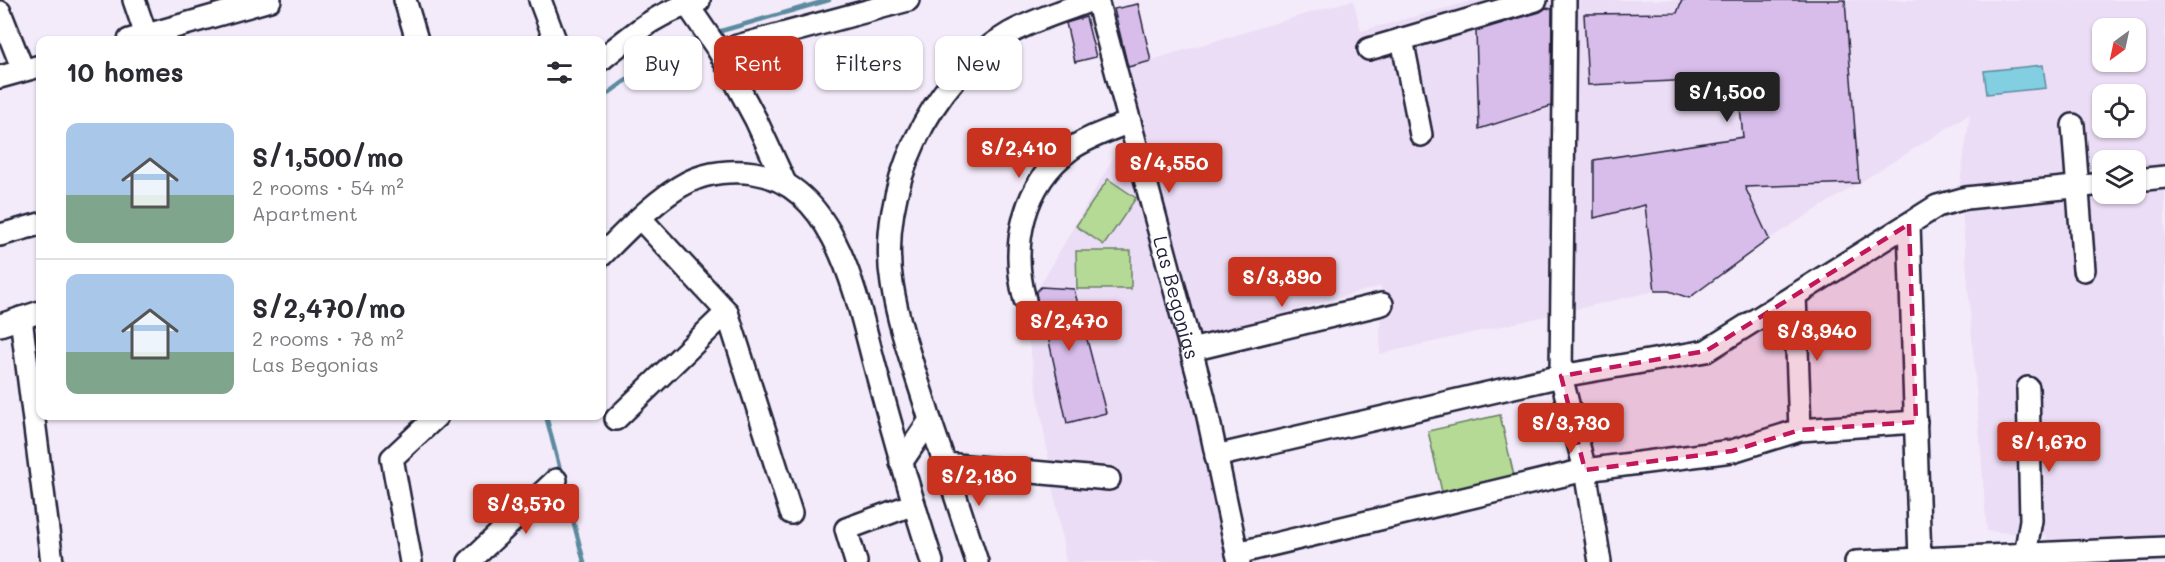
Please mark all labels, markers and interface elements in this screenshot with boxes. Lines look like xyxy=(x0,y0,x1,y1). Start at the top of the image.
north arrow xyxy=(2092,18,2146,72)
map controls xyxy=(2092,18,2146,204)
chip: Buy xyxy=(624,36,702,90)
chip: Rent xyxy=(714,36,803,90)
chip: Filters xyxy=(815,36,923,90)
chip: New xyxy=(935,36,1022,90)
text: 10 homes xyxy=(66,55,184,89)
icon: filters xyxy=(543,56,576,89)
pin: S/1,500 xyxy=(1672,72,1782,123)
text: S/1,500 xyxy=(1689,78,1765,104)
button: locate xyxy=(2092,84,2146,138)
pin: S/2,410 xyxy=(964,128,1074,179)
text: S/2,410 xyxy=(981,134,1057,160)
text: S/1,500/mo xyxy=(252,140,403,174)
pin: S/4,550 xyxy=(1114,143,1224,194)
icon: home xyxy=(114,147,186,219)
text: S/4,550 xyxy=(1129,149,1209,175)
button: layers xyxy=(2092,150,2146,204)
text: 2 rooms · 54 m² xyxy=(252,174,404,200)
text: Apartment xyxy=(252,200,358,226)
street label: Las Begonias xyxy=(1148,233,1206,362)
pin: S/3,890 xyxy=(1227,257,1337,308)
text: S/3,890 xyxy=(1242,263,1322,289)
text: S/2,470/mo xyxy=(252,291,405,325)
icon: home xyxy=(114,298,186,370)
pin: S/2,470 xyxy=(1014,301,1124,352)
text: S/2,470 xyxy=(1030,307,1108,333)
pin: S/3,940 xyxy=(1762,311,1872,362)
text: S/3,940 xyxy=(1777,317,1857,343)
text: 2 rooms · 78 m² xyxy=(252,325,404,351)
text: Las Begonias xyxy=(252,351,379,377)
pin: S/3,730 xyxy=(1516,403,1626,454)
text: S/3,730 xyxy=(1532,409,1610,435)
pin: S/1,670 xyxy=(1994,422,2104,473)
text: S/1,670 xyxy=(2011,428,2087,454)
pin: S/2,180 xyxy=(924,456,1034,507)
text: S/2,180 xyxy=(941,462,1017,488)
pin: S/3,570 xyxy=(471,484,581,535)
text: S/3,570 xyxy=(487,490,565,516)

